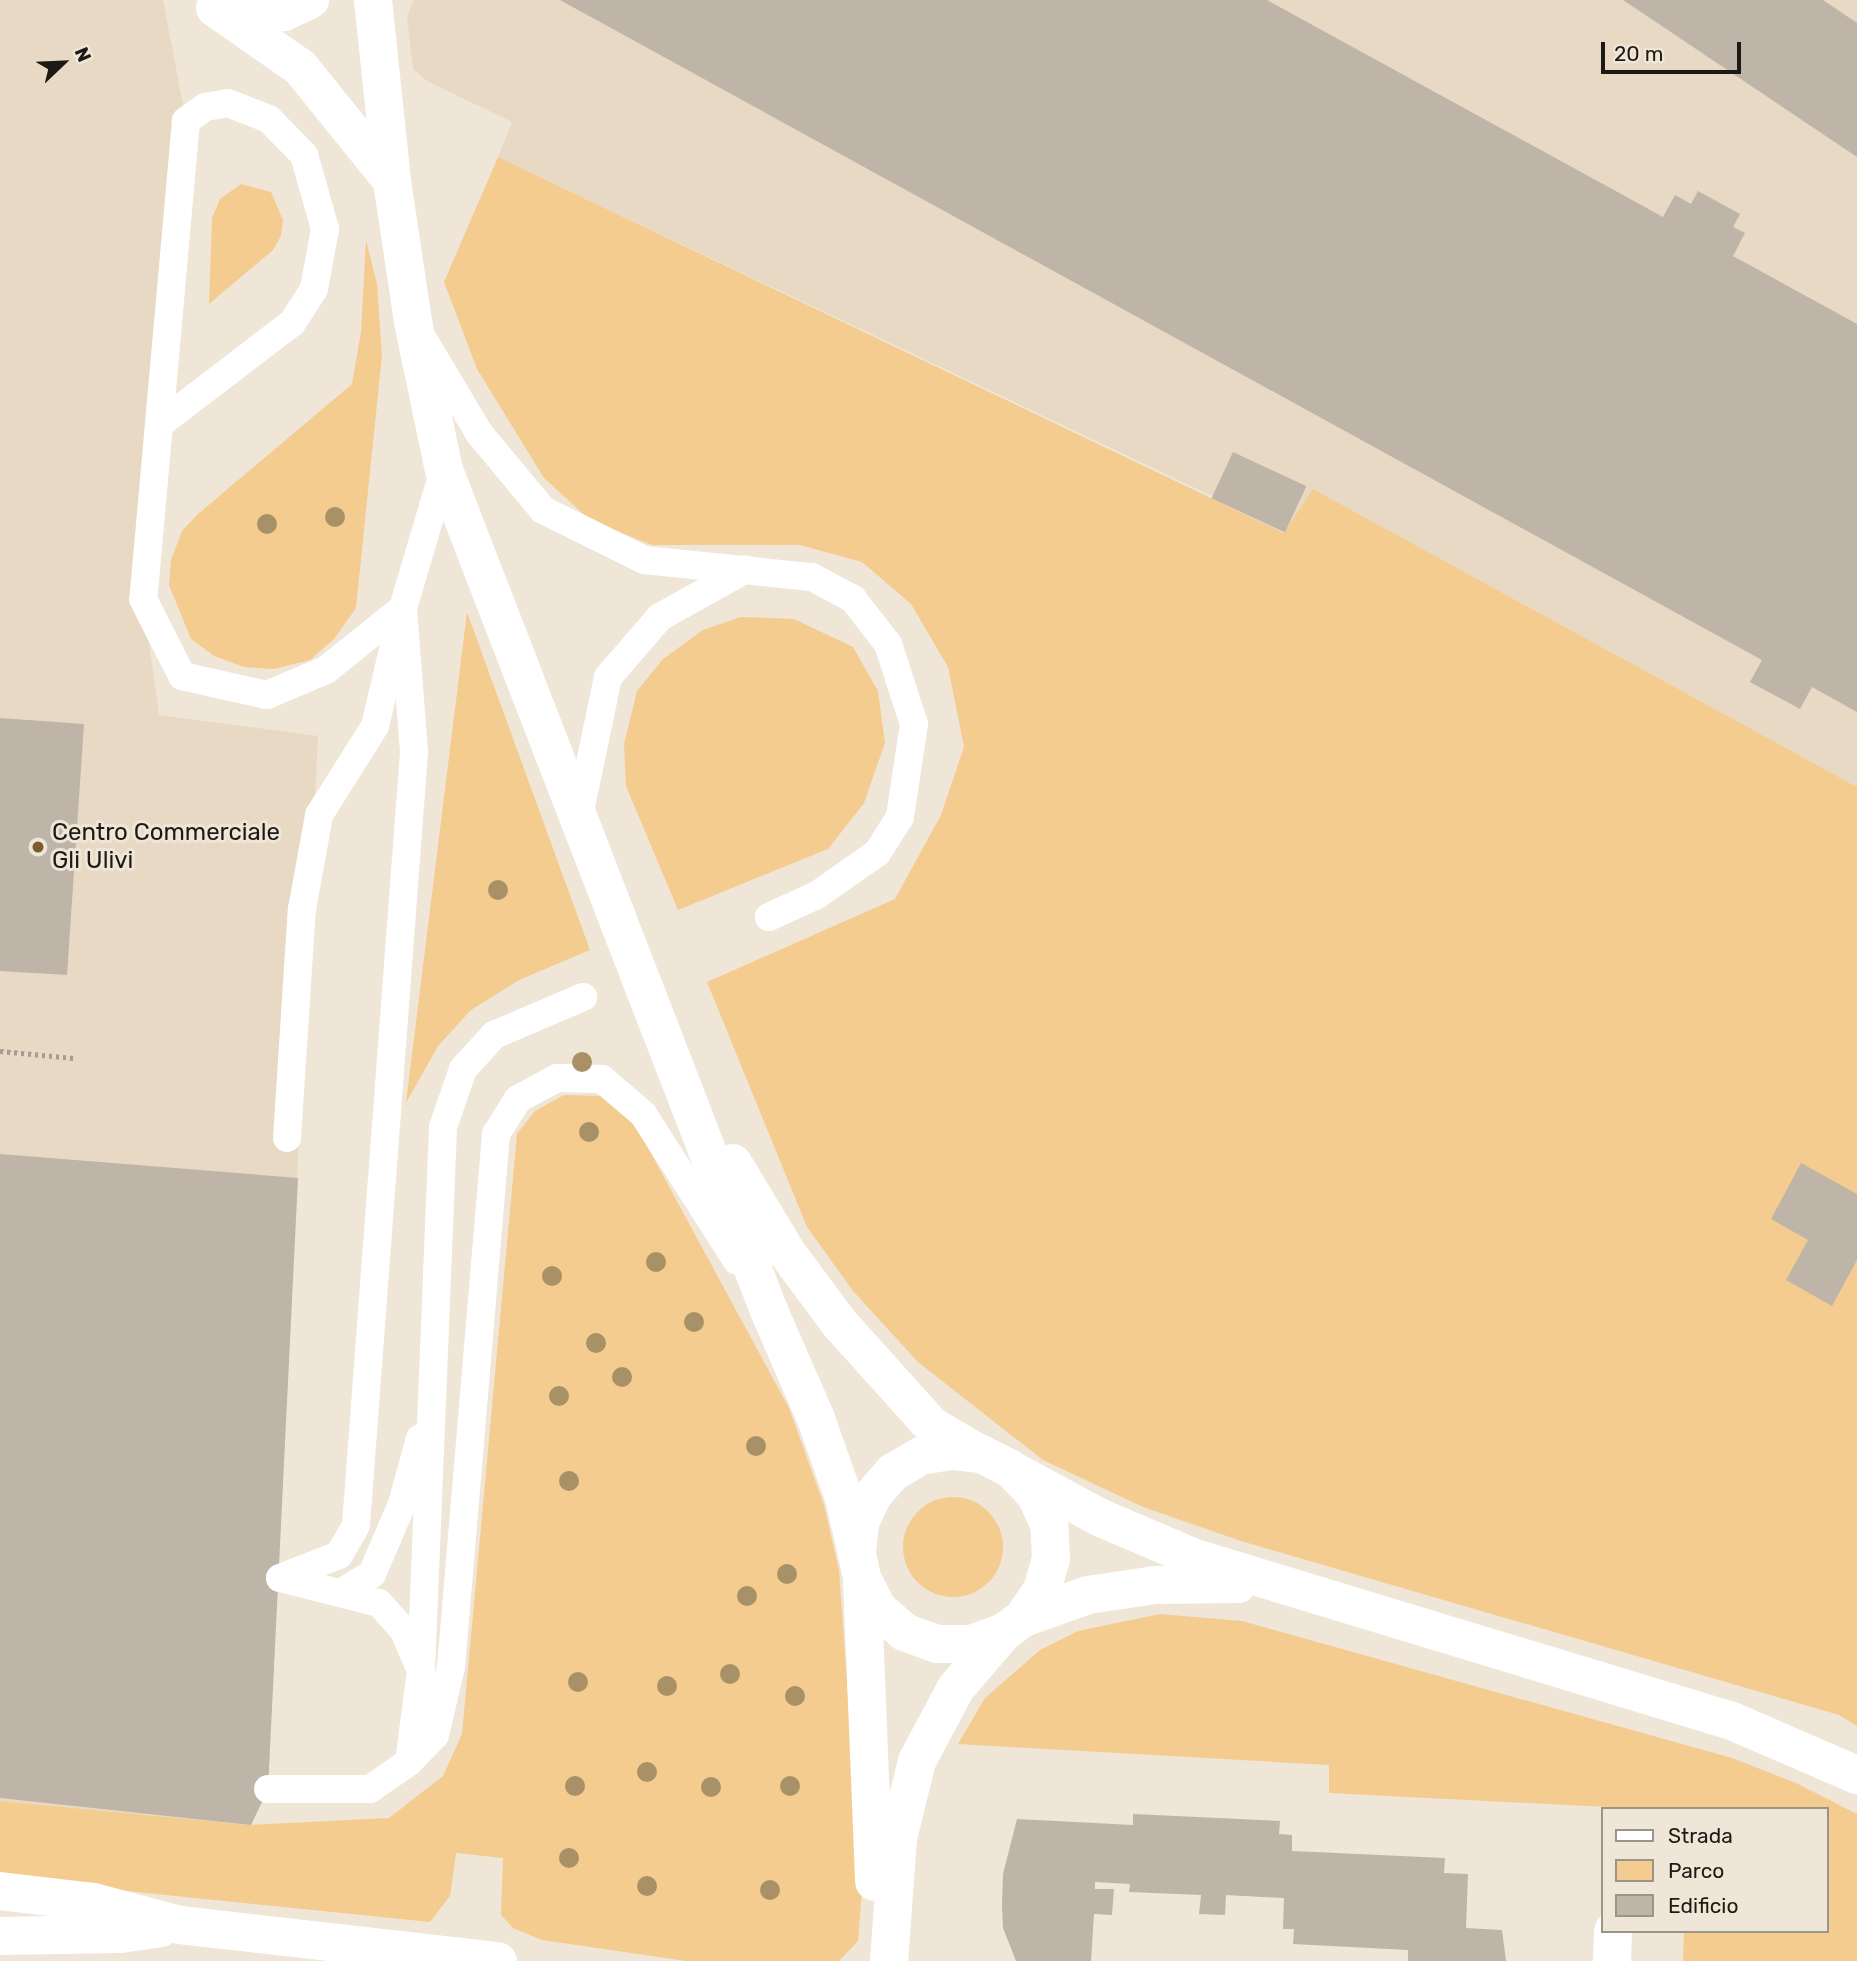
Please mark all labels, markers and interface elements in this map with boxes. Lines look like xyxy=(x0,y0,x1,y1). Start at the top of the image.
north arrow xyxy=(28,28,98,98)
scale bar xyxy=(1605,28,1745,72)
text: 20 m xyxy=(1614,41,1663,66)
text: N xyxy=(70,44,96,65)
place label: Centro Commerciale Gli Ulivi xyxy=(52,819,280,875)
marker: Centro Commerciale Gli Ulivi xyxy=(30,839,46,855)
legend xyxy=(1602,1807,1829,1933)
text: Strada xyxy=(1668,1823,1733,1848)
text: Parco xyxy=(1668,1858,1724,1883)
text: Edificio xyxy=(1668,1893,1738,1918)

